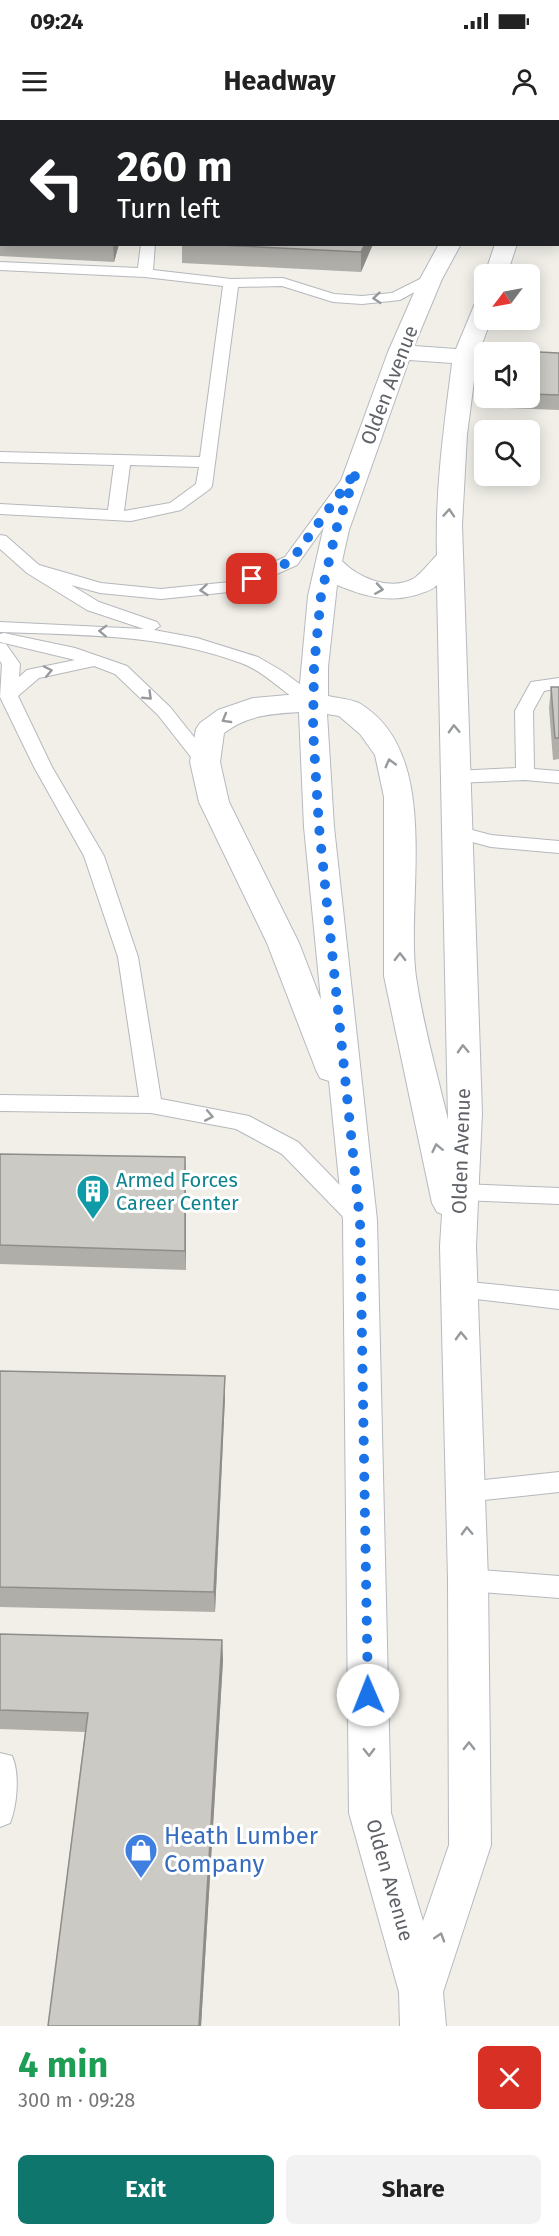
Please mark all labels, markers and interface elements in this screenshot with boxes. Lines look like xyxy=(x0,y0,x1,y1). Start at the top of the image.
text: 09:24 xyxy=(30,8,83,35)
icon: menu xyxy=(18,65,51,98)
text: Headway xyxy=(224,65,335,97)
icon: person xyxy=(508,65,541,98)
text: 260 m xyxy=(117,142,232,192)
icon: left xyxy=(18,144,96,222)
text: Turn left xyxy=(117,193,220,225)
north arrow xyxy=(474,264,540,330)
map controls xyxy=(474,264,540,486)
one-way arrow xyxy=(373,291,382,304)
street label: Olden Avenue xyxy=(355,322,423,448)
button: sound xyxy=(474,342,540,408)
button: search xyxy=(474,420,540,486)
one-way arrow xyxy=(443,508,456,517)
pin xyxy=(226,553,277,604)
icon: arrive xyxy=(235,562,268,595)
one-way arrow xyxy=(200,583,209,596)
one-way arrow xyxy=(374,583,384,595)
one-way arrow xyxy=(99,625,108,638)
one-way arrow xyxy=(43,665,53,678)
one-way arrow xyxy=(141,689,152,700)
one-way arrow xyxy=(222,712,232,723)
one-way arrow xyxy=(448,724,460,733)
one-way arrow xyxy=(385,758,397,769)
one-way arrow xyxy=(394,952,406,961)
one-way arrow xyxy=(457,1045,469,1054)
street label: Olden Avenue xyxy=(447,1088,475,1214)
one-way arrow xyxy=(203,1109,213,1122)
one-way arrow xyxy=(431,1143,444,1153)
place label: Armed Forces Career Center xyxy=(116,1168,239,1215)
building icon: Armed Forces Career Center xyxy=(75,1173,111,1220)
one-way arrow xyxy=(454,1331,467,1340)
one-way arrow xyxy=(460,1526,473,1535)
position arrow xyxy=(336,1663,400,1727)
one-way arrow xyxy=(463,1742,475,1751)
one-way arrow xyxy=(363,1747,375,1756)
street label: Olden Avenue xyxy=(361,1816,419,1944)
place label: Heath Lumber Company xyxy=(164,1822,319,1878)
shop icon: Heath Lumber Company xyxy=(123,1832,159,1879)
one-way arrow xyxy=(432,1932,445,1943)
text: 4 min xyxy=(18,2043,108,2087)
button: close xyxy=(478,2046,541,2109)
text: 300 m · 09:28 xyxy=(18,2088,135,2112)
button: Exit xyxy=(18,2155,274,2224)
button: Share xyxy=(286,2155,541,2224)

